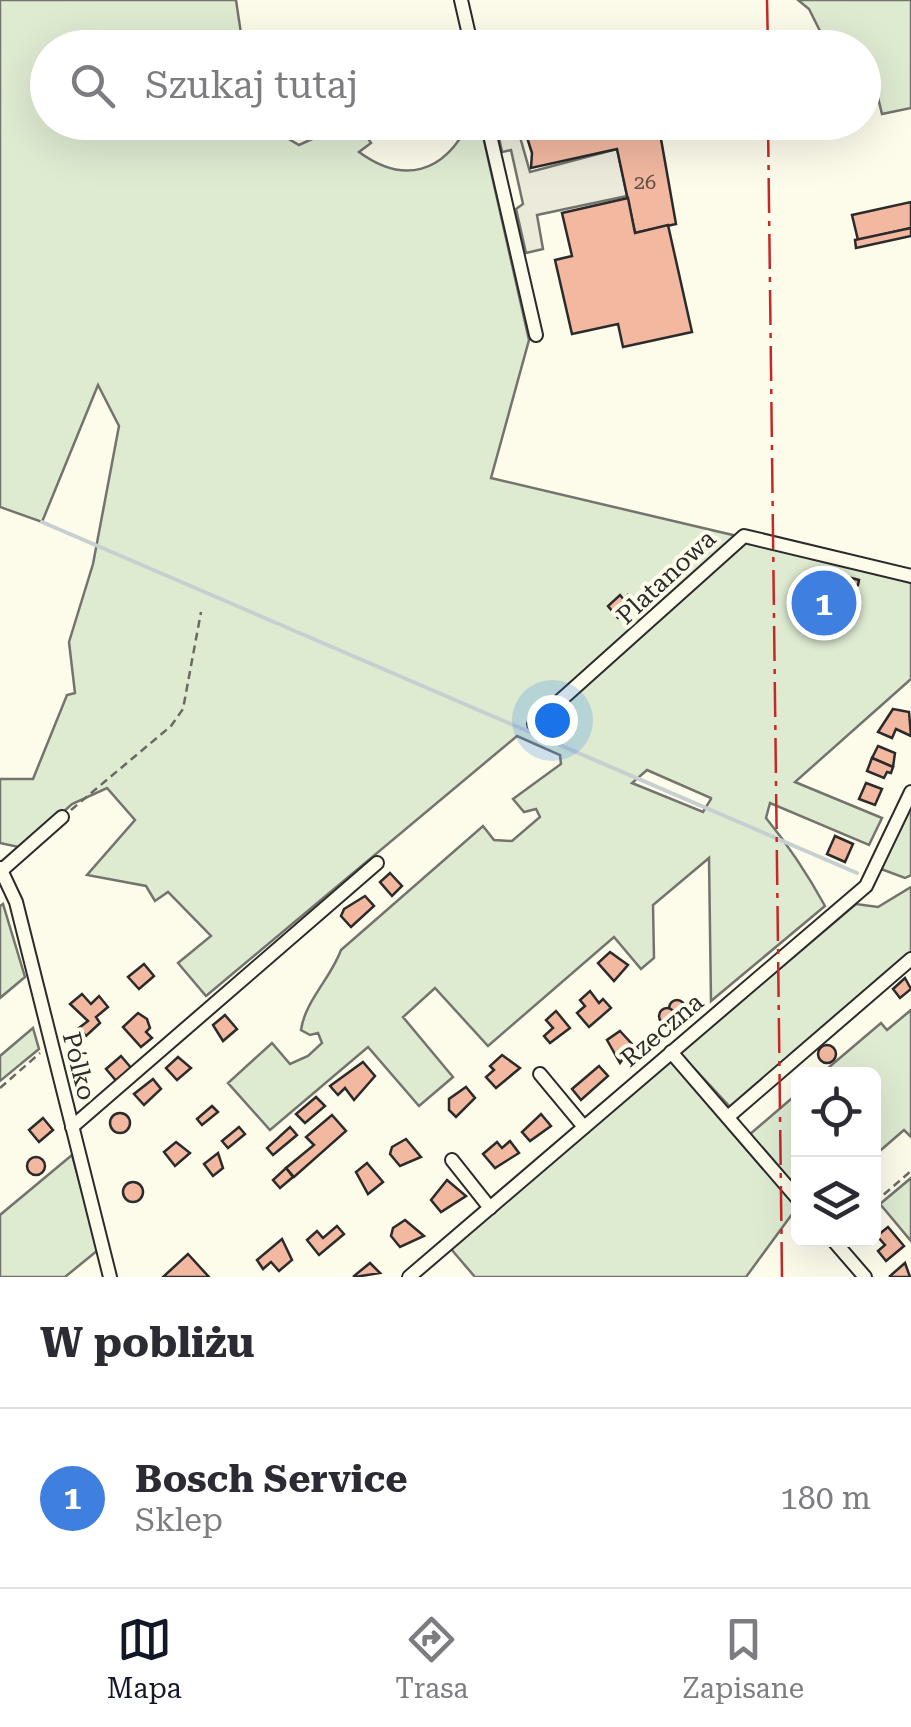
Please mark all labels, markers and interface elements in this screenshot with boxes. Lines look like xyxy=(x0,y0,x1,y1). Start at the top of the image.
search box xyxy=(30,30,881,140)
icon: search xyxy=(65,58,120,113)
text: Szukaj tutaj xyxy=(145,63,358,107)
house number: 26 xyxy=(634,170,656,194)
street label: Platanowa xyxy=(611,524,722,630)
pin: 1 xyxy=(792,566,856,640)
your location xyxy=(527,695,578,746)
street label: Rzeczna xyxy=(615,987,709,1073)
street label: Pólko xyxy=(57,1029,101,1103)
map controls xyxy=(791,1067,881,1247)
button: locate xyxy=(791,1067,881,1157)
button: layers xyxy=(791,1157,881,1247)
text: W pobliżu xyxy=(40,1318,254,1367)
text: Bosch Service xyxy=(135,1457,407,1501)
text: 1 xyxy=(64,1479,81,1517)
text: 180 m xyxy=(780,1479,871,1517)
text: Sklep xyxy=(135,1501,223,1539)
tab: Mapa xyxy=(107,1612,182,1705)
tab: Trasa xyxy=(395,1612,468,1705)
tab: Zapisane xyxy=(682,1612,804,1705)

